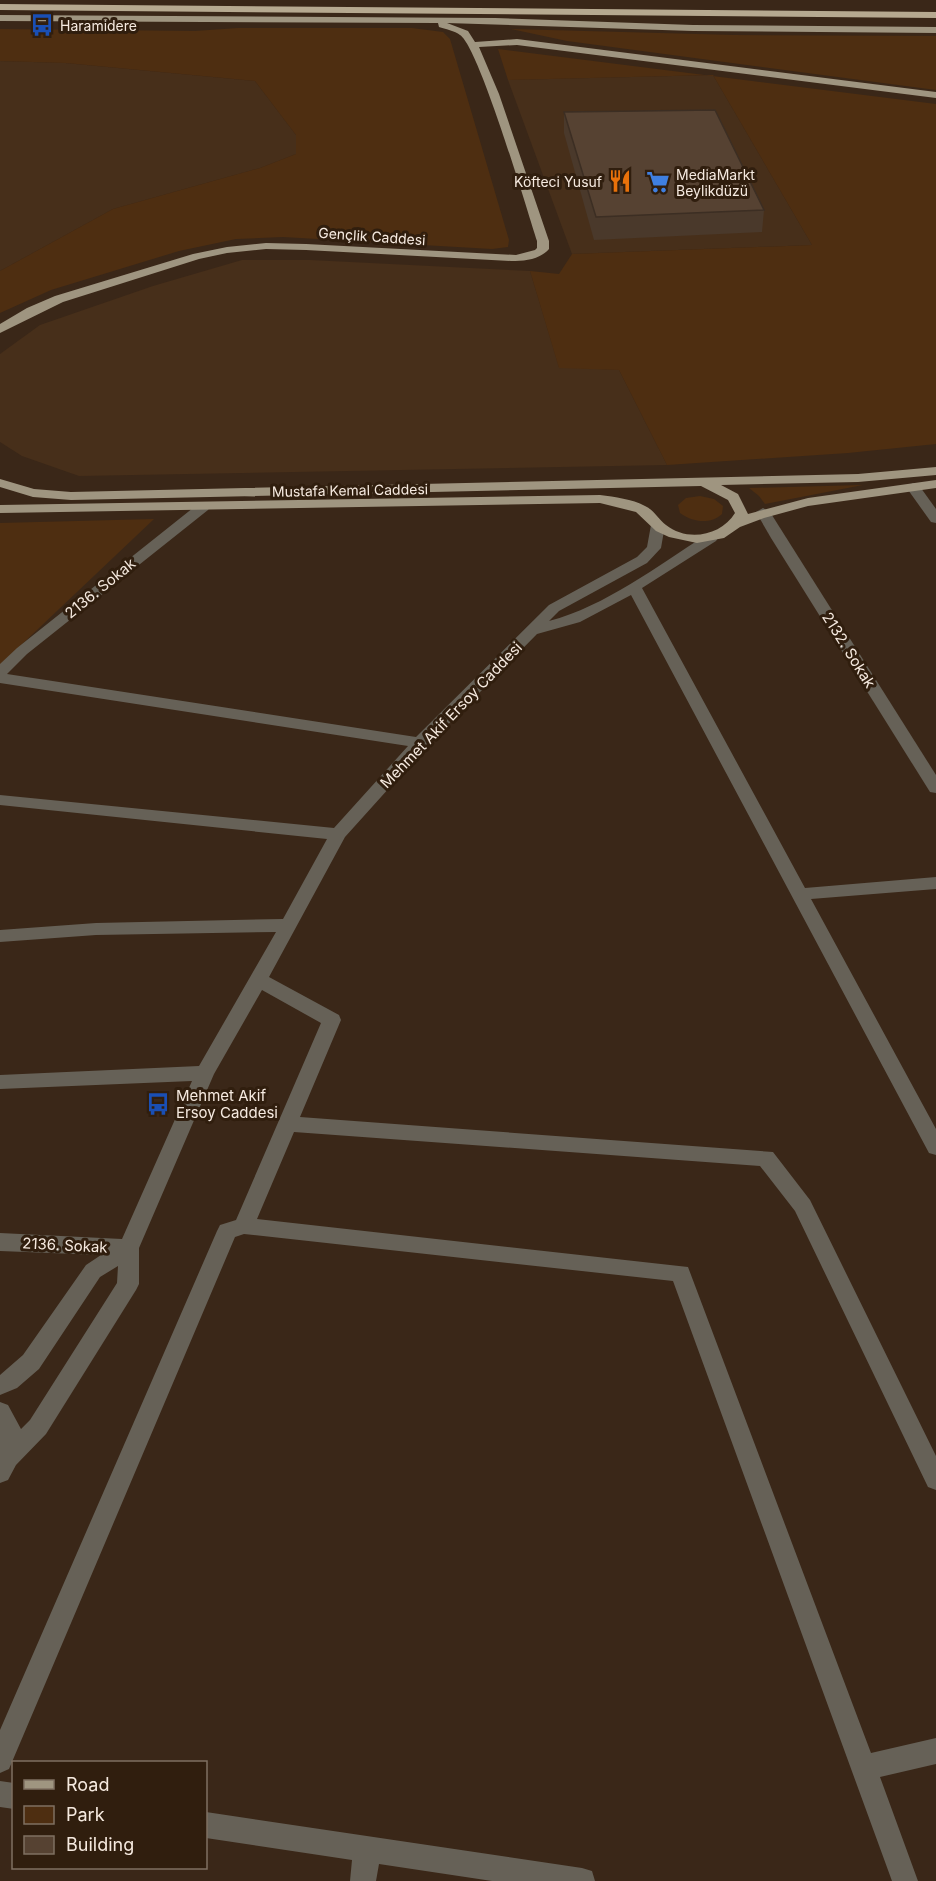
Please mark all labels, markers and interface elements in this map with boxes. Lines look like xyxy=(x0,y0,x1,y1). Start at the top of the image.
bus stop icon: Haramidere xyxy=(29,12,55,38)
place label: Haramidere xyxy=(60,17,137,34)
place label: MediaMarkt Beylikdüzü xyxy=(676,166,755,199)
restaurant icon: Köfteci Yusuf xyxy=(607,168,633,194)
supermarket icon: MediaMarkt Beylikdüzü xyxy=(645,169,671,195)
place label: Köfteci Yusuf xyxy=(514,173,602,190)
street label: Gençlik Caddesi xyxy=(318,224,426,248)
street label: Mustafa Kemal Caddesi xyxy=(272,480,428,500)
street label: 2136. Sokak xyxy=(61,553,140,622)
street label: 2132. Sokak xyxy=(818,609,880,692)
street label: Mehmet Akif Ersoy Caddesi xyxy=(376,638,526,792)
place label: Mehmet Akif Ersoy Caddesi xyxy=(176,1086,278,1122)
bus stop icon: Mehmet Akif Ersoy Caddesi xyxy=(145,1091,171,1117)
street label: 2136. Sokak xyxy=(22,1233,109,1257)
legend xyxy=(12,1761,207,1869)
text: Road xyxy=(66,1774,109,1795)
text: Park xyxy=(66,1804,105,1825)
text: Building xyxy=(66,1834,134,1855)

